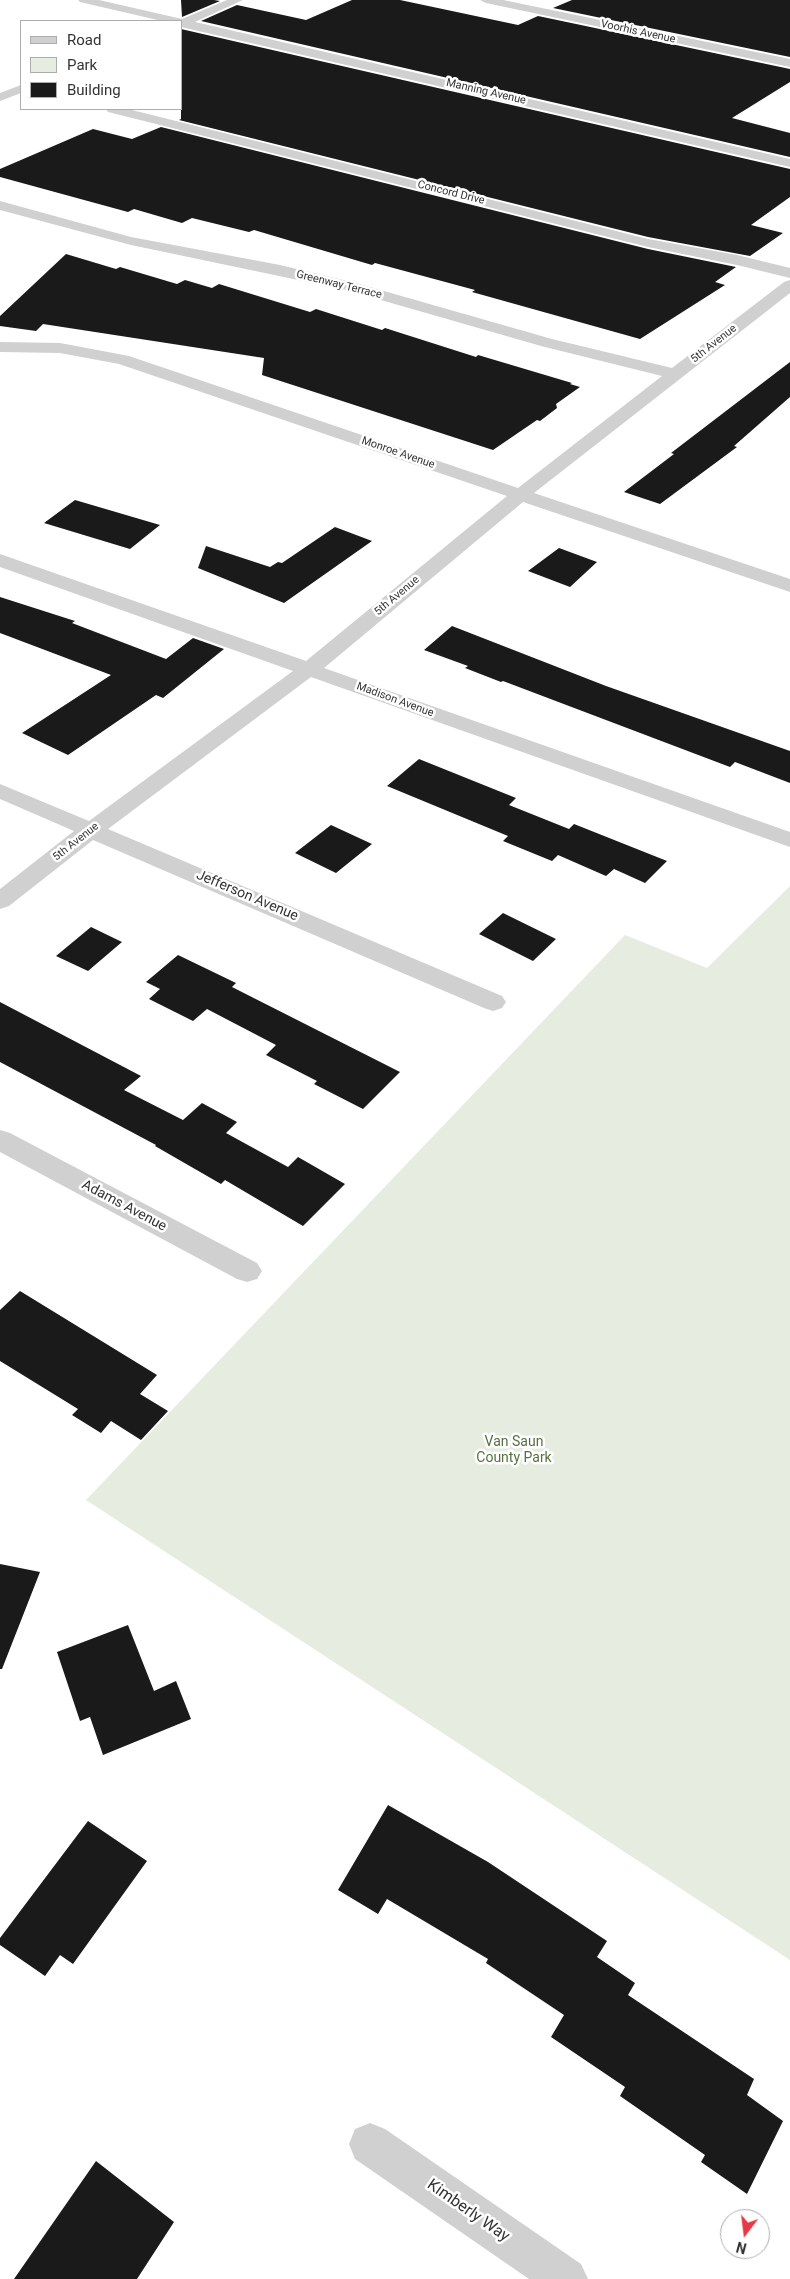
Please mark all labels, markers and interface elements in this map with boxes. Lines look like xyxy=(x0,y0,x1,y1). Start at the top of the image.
street label: Voorhis Avenue xyxy=(599,18,677,46)
legend xyxy=(20,20,182,110)
text: Road xyxy=(67,31,101,49)
text: Park xyxy=(67,56,97,74)
street label: Manning Avenue xyxy=(445,76,527,108)
text: Building xyxy=(67,81,121,99)
street label: Concord Drive xyxy=(416,178,486,208)
street label: Greenway Terrace xyxy=(295,268,383,302)
street label: 5th Avenue xyxy=(688,322,740,366)
street label: Monroe Avenue xyxy=(360,434,436,472)
street label: 5th Avenue xyxy=(372,573,422,619)
street label: Madison Avenue xyxy=(355,680,435,720)
street label: 5th Avenue xyxy=(50,820,102,864)
street label: Jefferson Avenue xyxy=(194,867,300,925)
street label: Adams Avenue xyxy=(79,1177,169,1235)
park label: Van Saun County Park xyxy=(476,1434,552,1466)
street label: Kimberly Way xyxy=(423,2175,513,2247)
north arrow xyxy=(720,2209,770,2259)
text: N xyxy=(735,2239,748,2257)

